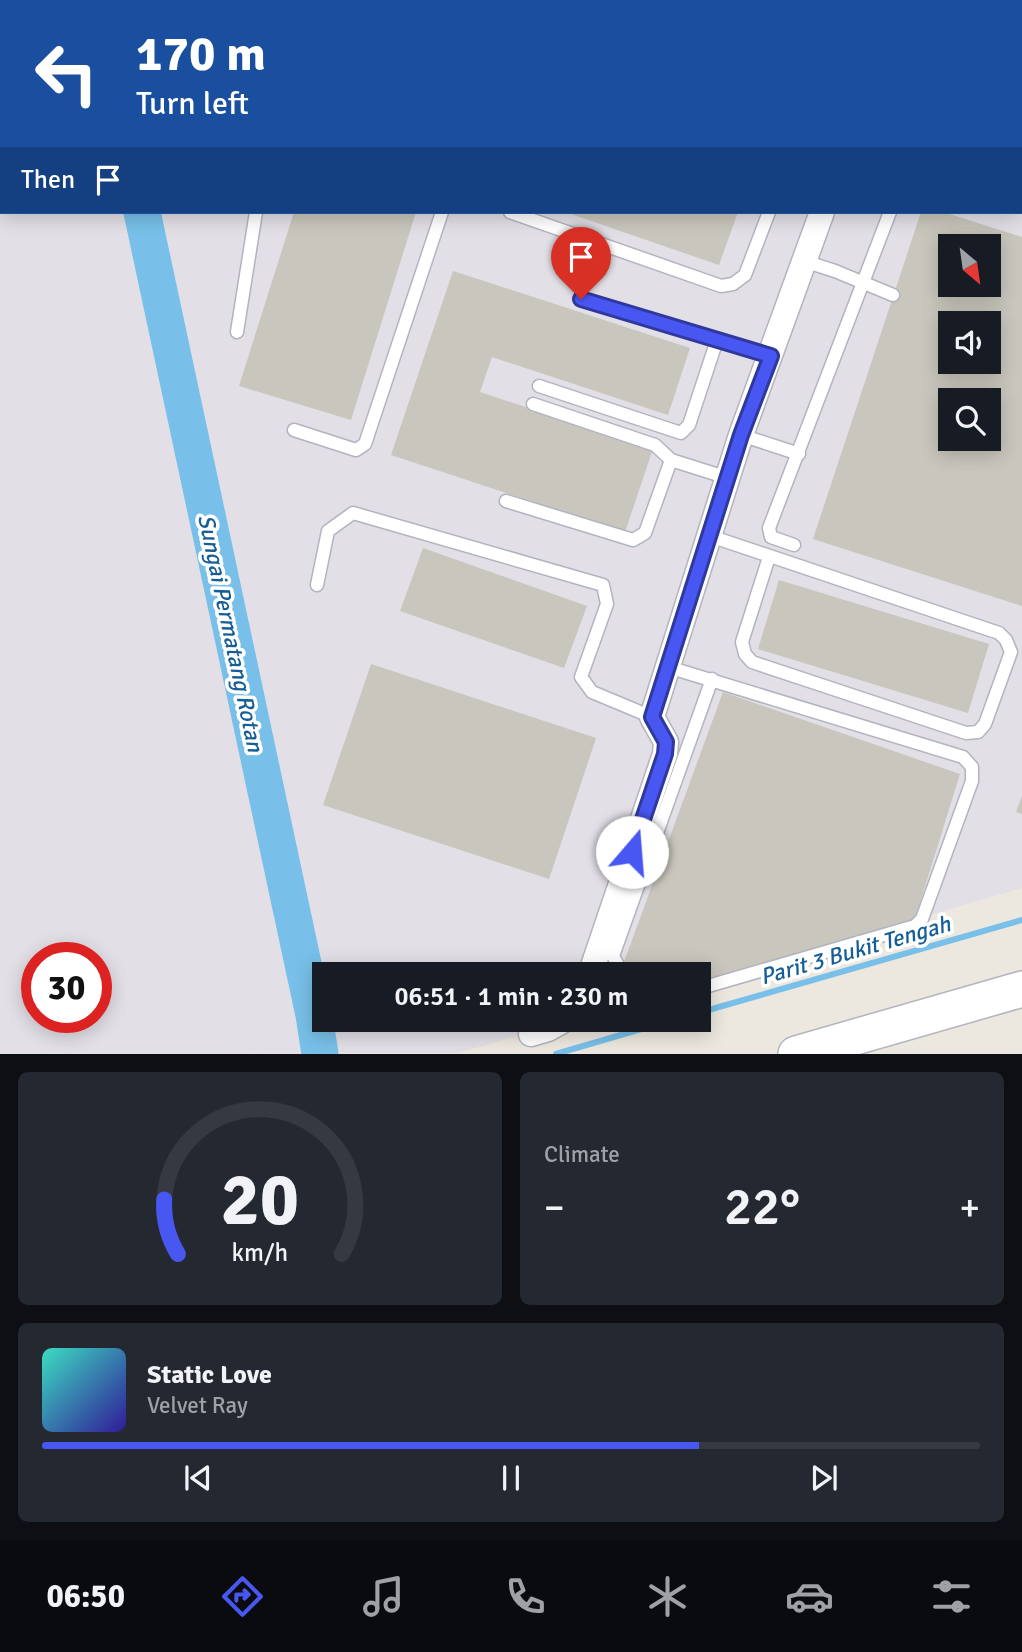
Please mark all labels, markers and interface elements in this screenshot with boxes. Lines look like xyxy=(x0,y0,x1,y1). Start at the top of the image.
text: 170 m xyxy=(136,24,266,84)
icon: left xyxy=(21,28,112,119)
text: Turn left xyxy=(136,84,249,123)
icon: arrive xyxy=(89,161,127,199)
text: Then xyxy=(21,164,75,196)
pin xyxy=(551,227,611,299)
north arrow xyxy=(938,234,1001,298)
map controls xyxy=(938,234,1001,451)
icon: arrive xyxy=(562,238,600,276)
button: sound xyxy=(938,311,1001,374)
button: search xyxy=(938,388,1001,451)
water label: Sungai Permatang Rotan xyxy=(191,512,270,756)
position arrow xyxy=(595,815,669,889)
water label: Parit 3 Bukit Tengah xyxy=(757,909,955,992)
speed limit sign: 30 xyxy=(21,942,112,1033)
text: 06:51 · 1 min · 230 m xyxy=(395,981,628,1013)
text: Climate xyxy=(544,1140,620,1169)
text: 20 xyxy=(221,1157,299,1246)
text: 22° xyxy=(724,1175,800,1239)
text: − xyxy=(544,1184,565,1231)
text: + xyxy=(959,1184,980,1231)
text: km/h xyxy=(232,1237,288,1268)
text: Static Love xyxy=(147,1359,272,1391)
text: Velvet Ray xyxy=(147,1391,248,1420)
icon: previous xyxy=(179,1459,217,1497)
icon: pause xyxy=(492,1459,530,1497)
icon: next xyxy=(805,1459,843,1497)
icon: directions xyxy=(218,1572,267,1621)
icon: music xyxy=(359,1572,408,1621)
icon: phone xyxy=(501,1572,550,1621)
icon: climate xyxy=(643,1572,692,1621)
icon: car xyxy=(785,1572,834,1621)
icon: filters xyxy=(927,1572,976,1621)
text: 06:50 xyxy=(46,1577,125,1616)

